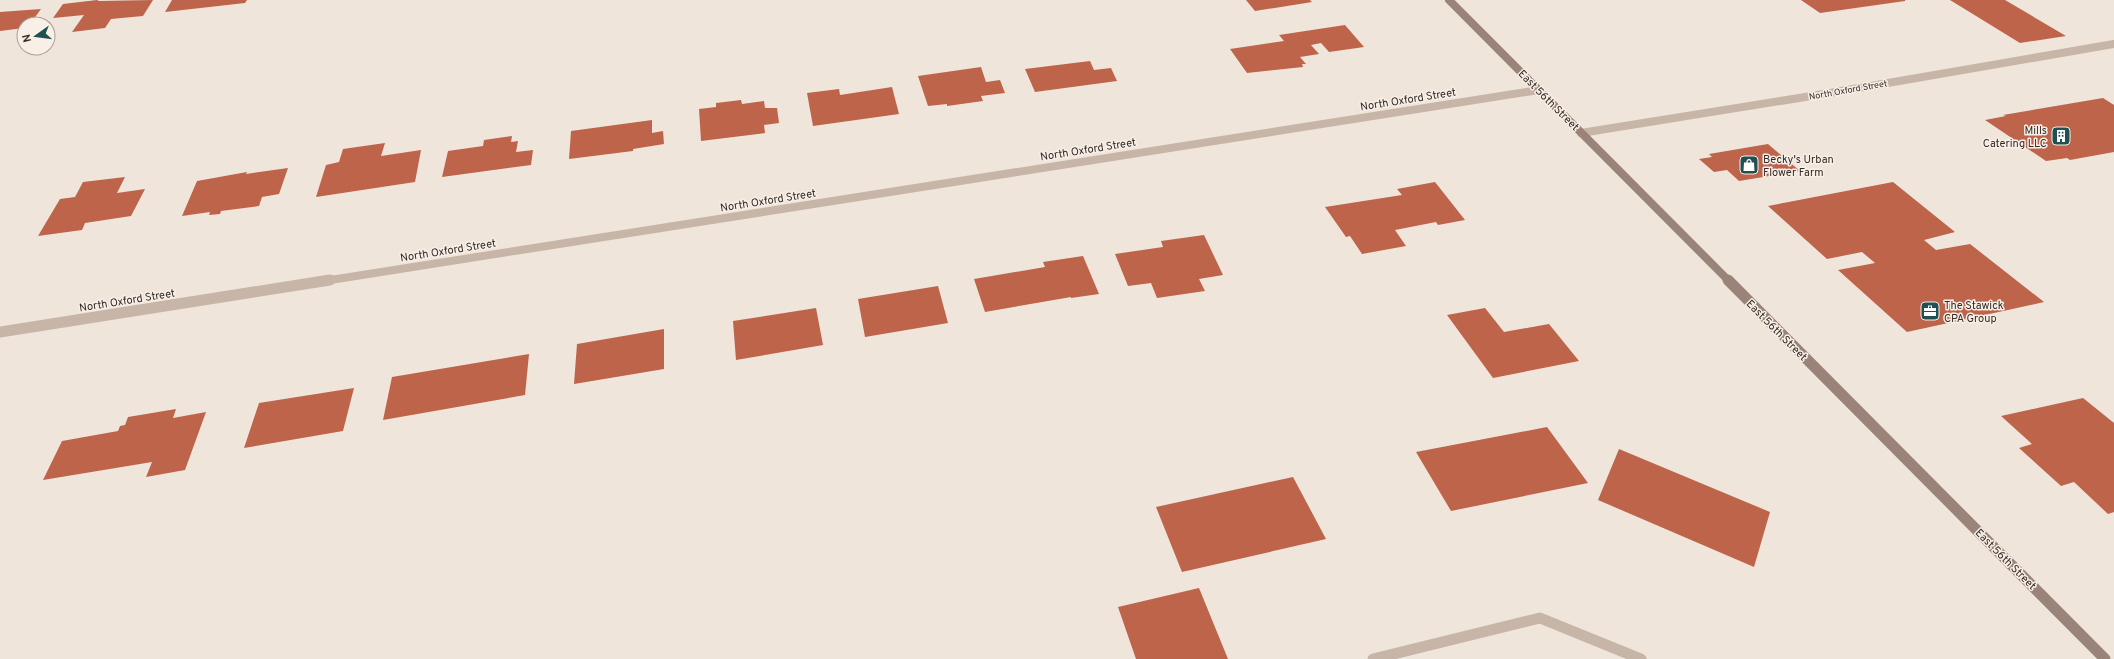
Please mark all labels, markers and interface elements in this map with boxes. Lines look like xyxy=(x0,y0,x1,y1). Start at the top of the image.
north arrow xyxy=(16,16,56,56)
text: N xyxy=(20,33,35,44)
street label: East 56th Street xyxy=(1515,67,1582,134)
street label: North Oxford Street xyxy=(1808,78,1888,103)
street label: North Oxford Street xyxy=(1359,85,1457,114)
place label: Mills Catering LLC xyxy=(1983,124,2047,151)
building icon: Mills Catering LLC xyxy=(2050,125,2072,147)
street label: North Oxford Street xyxy=(1039,135,1137,164)
place label: Becky's Urban Flower Farm xyxy=(1763,153,1834,180)
shop icon: Becky's Urban Flower Farm xyxy=(1738,154,1760,176)
street label: North Oxford Street xyxy=(719,186,817,215)
street label: North Oxford Street xyxy=(399,236,497,265)
street label: North Oxford Street xyxy=(78,286,176,315)
street label: East 56th Street xyxy=(1743,297,1810,364)
place label: The Stawick CPA Group xyxy=(1944,299,2004,326)
office icon: The Stawick CPA Group xyxy=(1919,300,1941,322)
street label: East 56th Street xyxy=(1972,526,2039,593)

